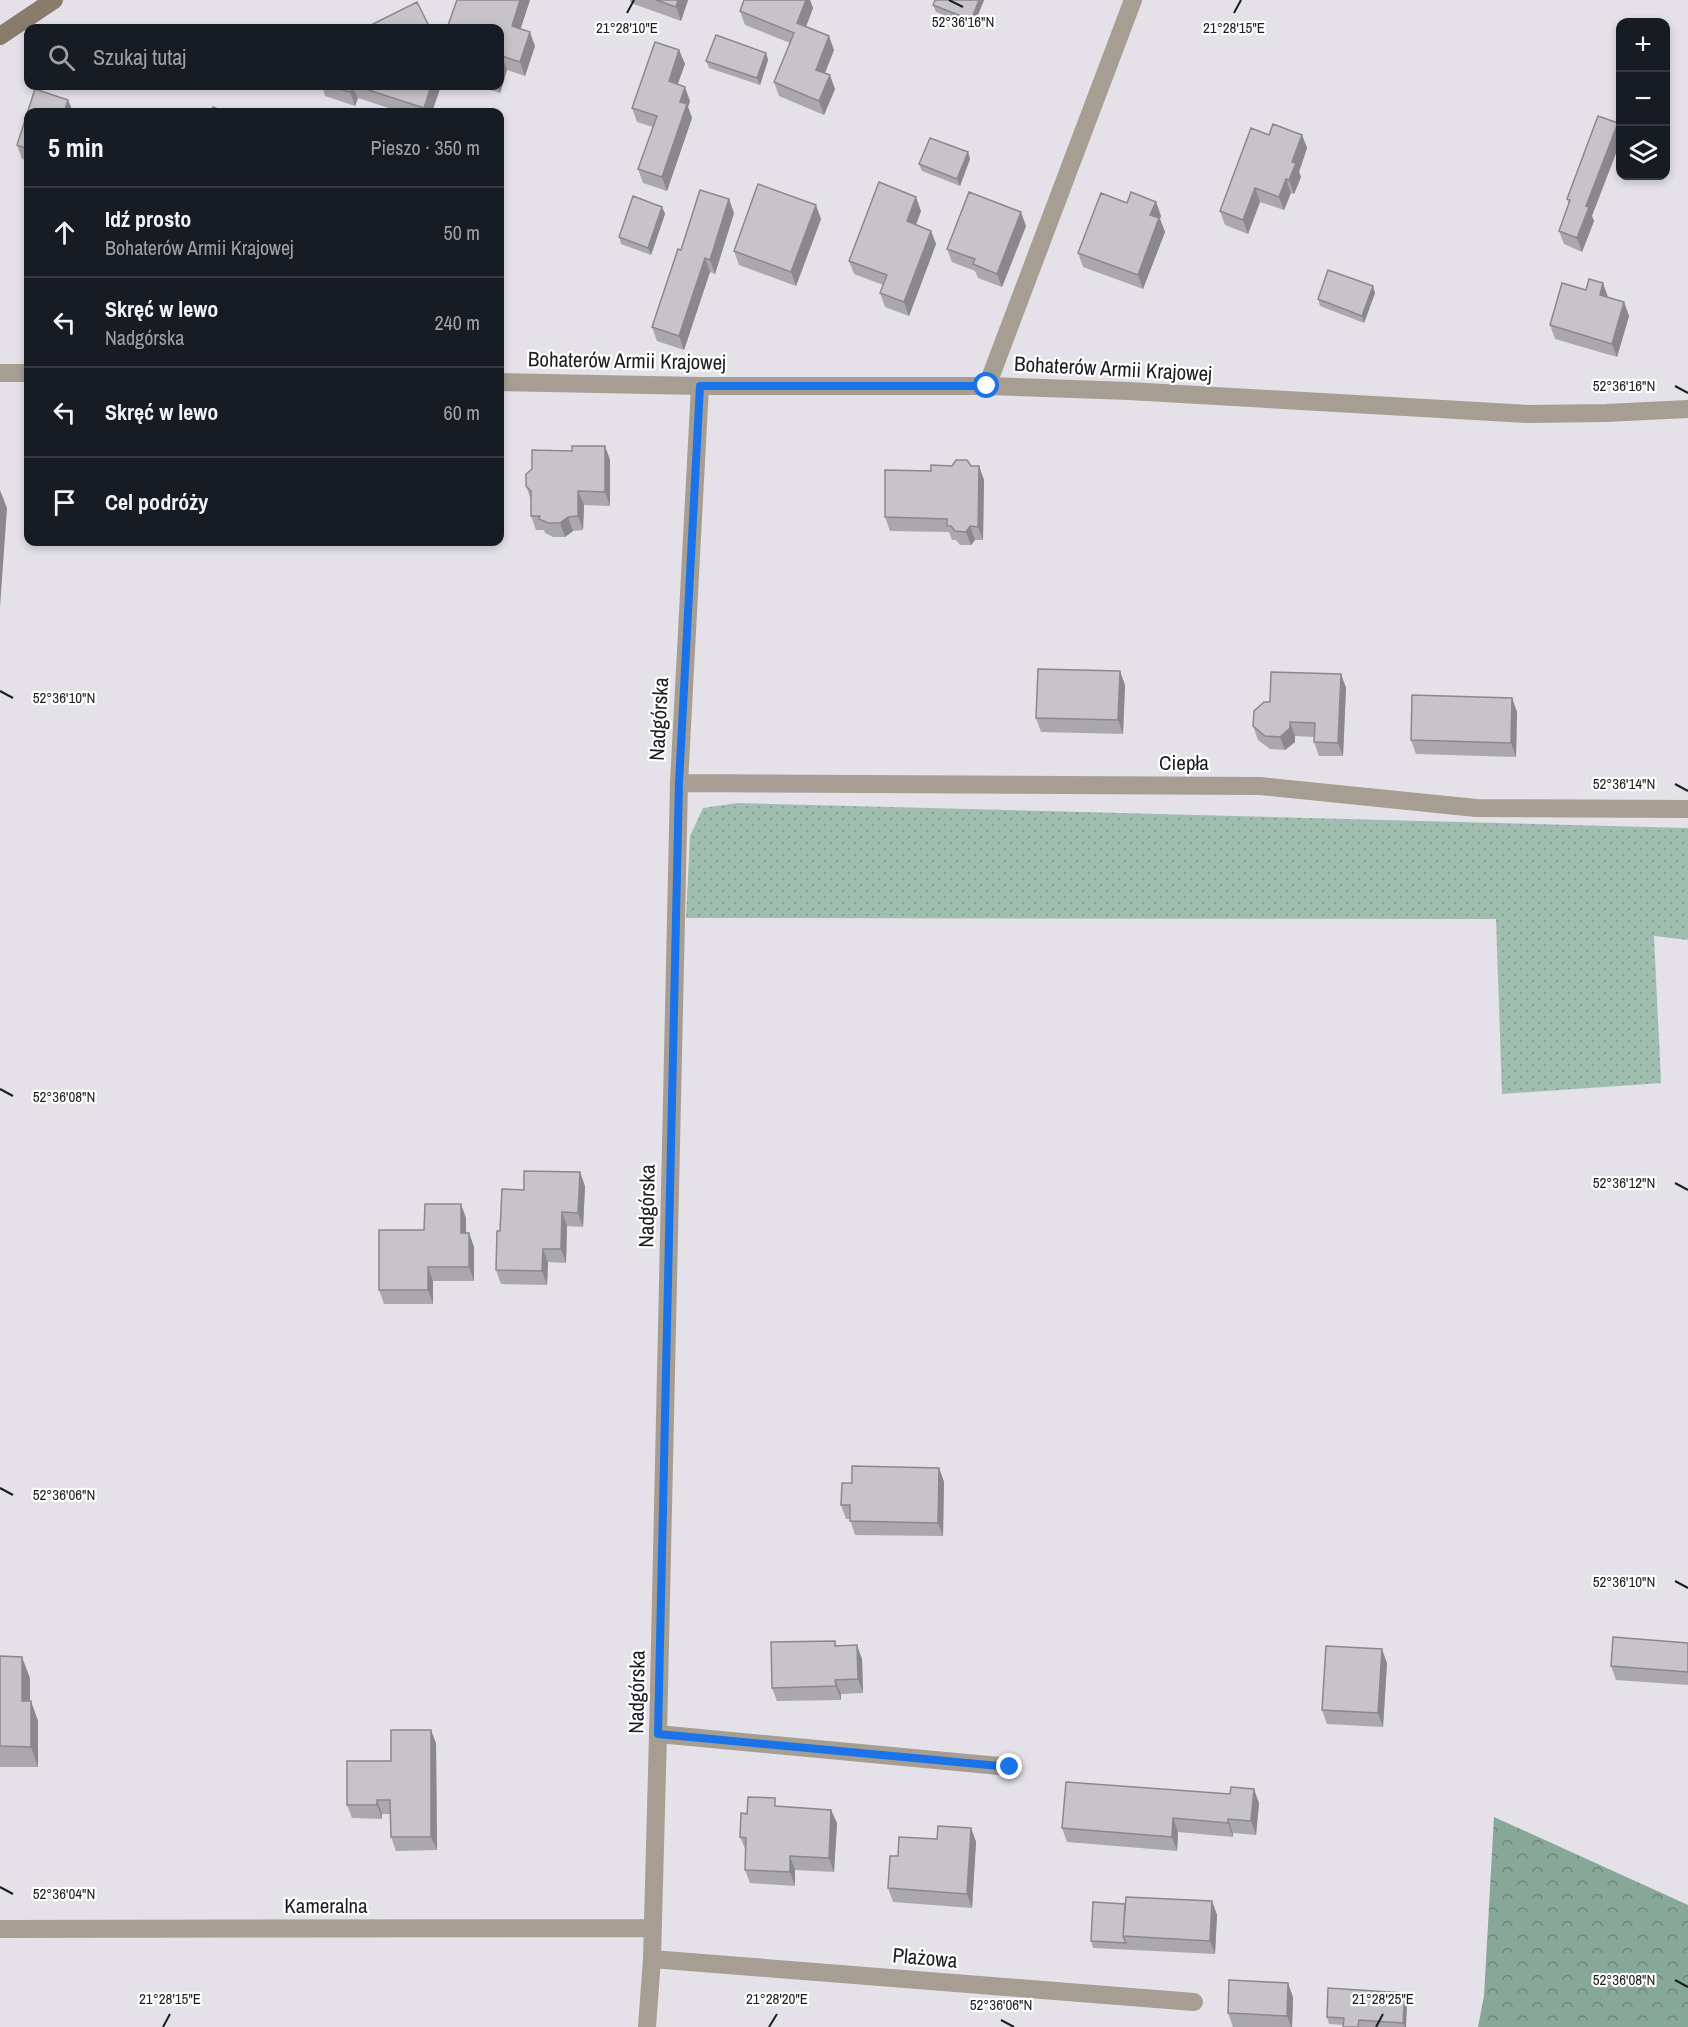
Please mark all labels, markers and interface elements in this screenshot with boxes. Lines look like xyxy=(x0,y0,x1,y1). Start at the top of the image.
text: 52°36'16"N xyxy=(932,11,994,32)
text: 21°28'10"E xyxy=(596,17,658,38)
text: 21°28'15"E xyxy=(1203,17,1265,38)
map controls xyxy=(1616,18,1670,180)
button: + xyxy=(1616,18,1670,72)
search box xyxy=(24,24,504,90)
icon: search xyxy=(45,41,78,74)
text: Szukaj tutaj xyxy=(93,42,186,72)
button: − xyxy=(1616,72,1670,126)
button: layers xyxy=(1616,126,1670,180)
text: 5 min xyxy=(48,130,104,165)
text: Pieszo · 350 m xyxy=(371,134,480,161)
text: Idź prosto xyxy=(105,204,191,234)
icon: ahead xyxy=(48,216,81,249)
text: 50 m xyxy=(444,219,480,246)
text: Bohaterów Armii Krajowej xyxy=(105,234,294,261)
text: Skręć w lewo xyxy=(105,294,218,324)
icon: left xyxy=(48,306,81,339)
text: 240 m xyxy=(434,309,480,336)
text: Nadgórska xyxy=(105,324,184,351)
street label: Bohaterów Armii Krajowej xyxy=(528,344,726,377)
street label: Bohaterów Armii Krajowej xyxy=(1013,349,1213,388)
route start xyxy=(973,372,999,398)
text: 52°36'16"N xyxy=(1593,375,1655,396)
icon: left xyxy=(48,396,81,429)
text: Skręć w lewo xyxy=(105,397,218,427)
text: 60 m xyxy=(444,399,480,426)
icon: arrive xyxy=(48,486,81,519)
text: Cel podróży xyxy=(105,487,208,517)
street label: Nadgórska xyxy=(642,676,675,761)
text: 52°36'10"N xyxy=(33,687,95,708)
street label: Ciepła xyxy=(1159,748,1209,777)
text: 52°36'14"N xyxy=(1593,773,1655,794)
text: 52°36'08"N xyxy=(33,1086,95,1107)
street label: Nadgórska xyxy=(631,1164,662,1248)
text: 52°36'12"N xyxy=(1593,1172,1655,1193)
text: 52°36'06"N xyxy=(33,1484,95,1505)
text: 52°36'10"N xyxy=(1593,1571,1655,1592)
street label: Nadgórska xyxy=(621,1650,652,1734)
route end xyxy=(996,1753,1022,1779)
text: 52°36'04"N xyxy=(33,1883,95,1904)
street label: Kameralna xyxy=(284,1891,368,1920)
street label: Plażowa xyxy=(891,1940,959,1975)
text: 52°36'08"N xyxy=(1593,1969,1655,1990)
text: 21°28'15"E xyxy=(139,1988,201,2009)
text: 21°28'20"E xyxy=(746,1988,808,2009)
text: 21°28'25"E xyxy=(1352,1988,1414,2009)
text: 52°36'06"N xyxy=(970,1994,1032,2015)

